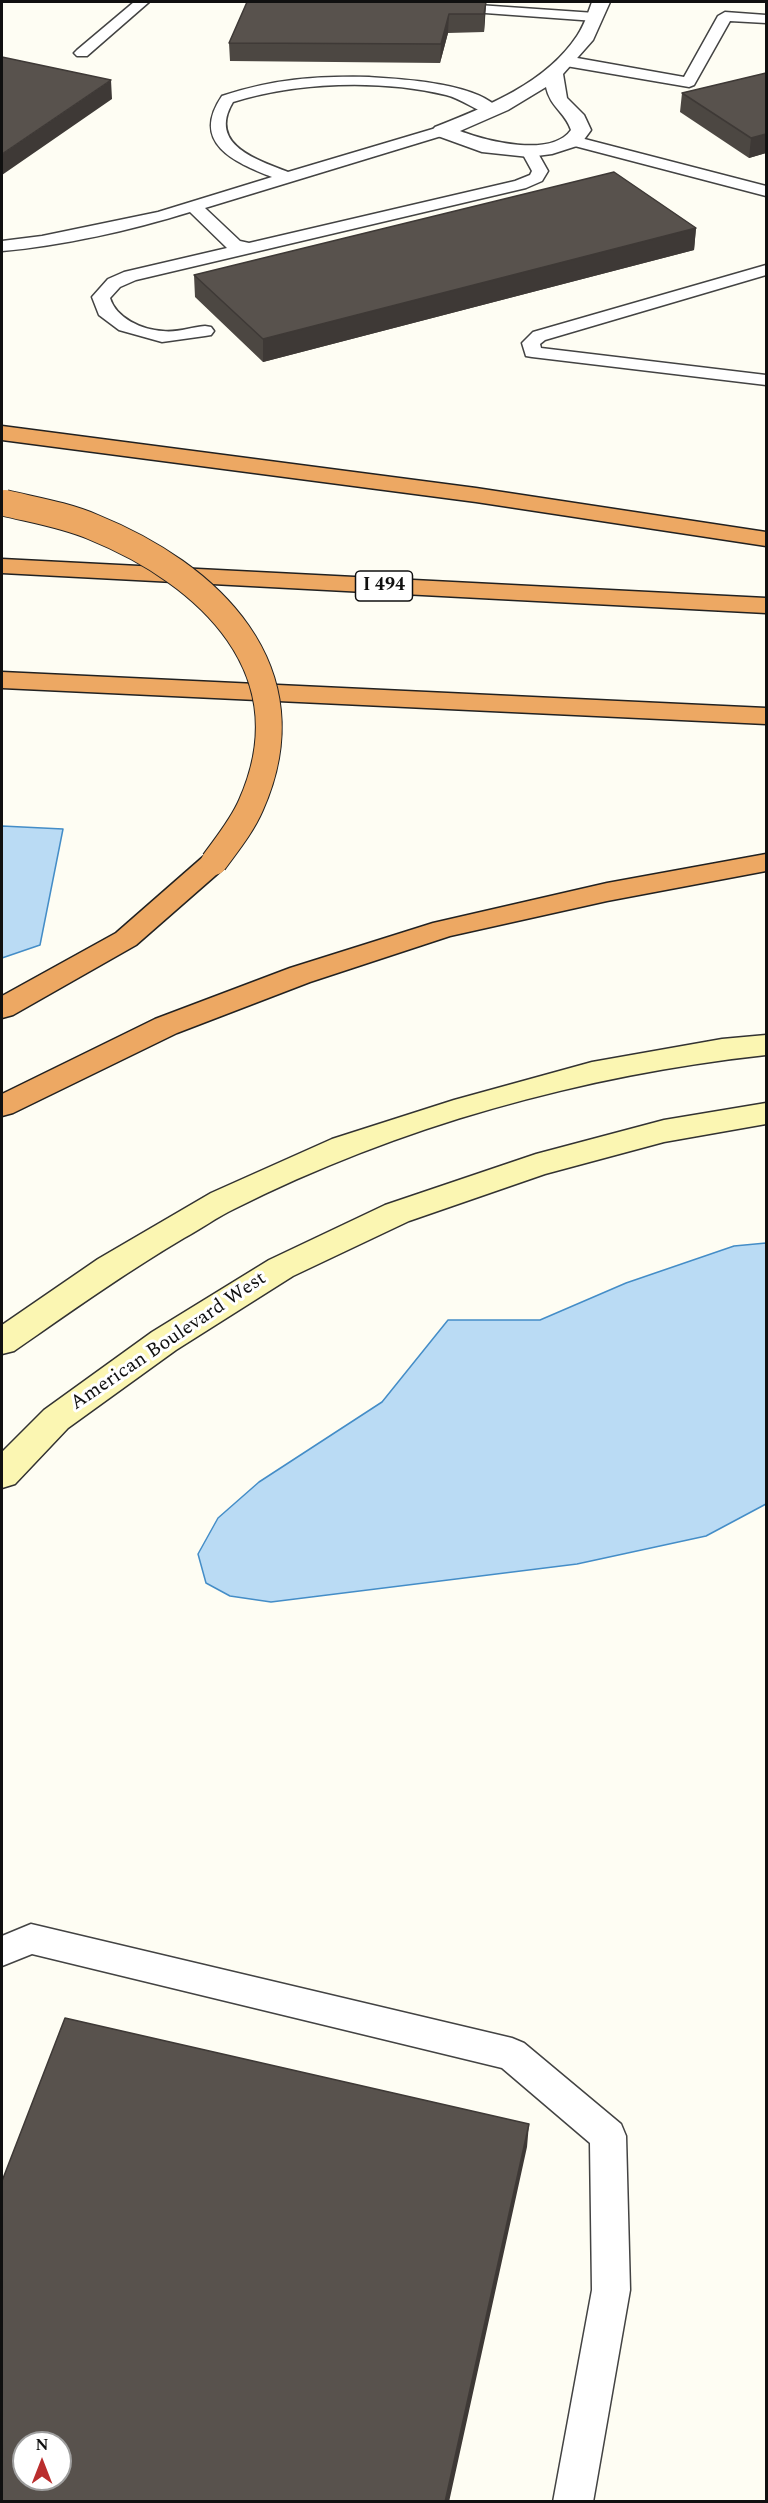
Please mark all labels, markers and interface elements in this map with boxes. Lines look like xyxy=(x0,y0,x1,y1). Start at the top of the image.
road number: I 494 xyxy=(356,571,412,601)
street label: American Boulevard West xyxy=(67,1267,271,1417)
north arrow xyxy=(12,2431,72,2491)
text: N xyxy=(35,2433,49,2457)

